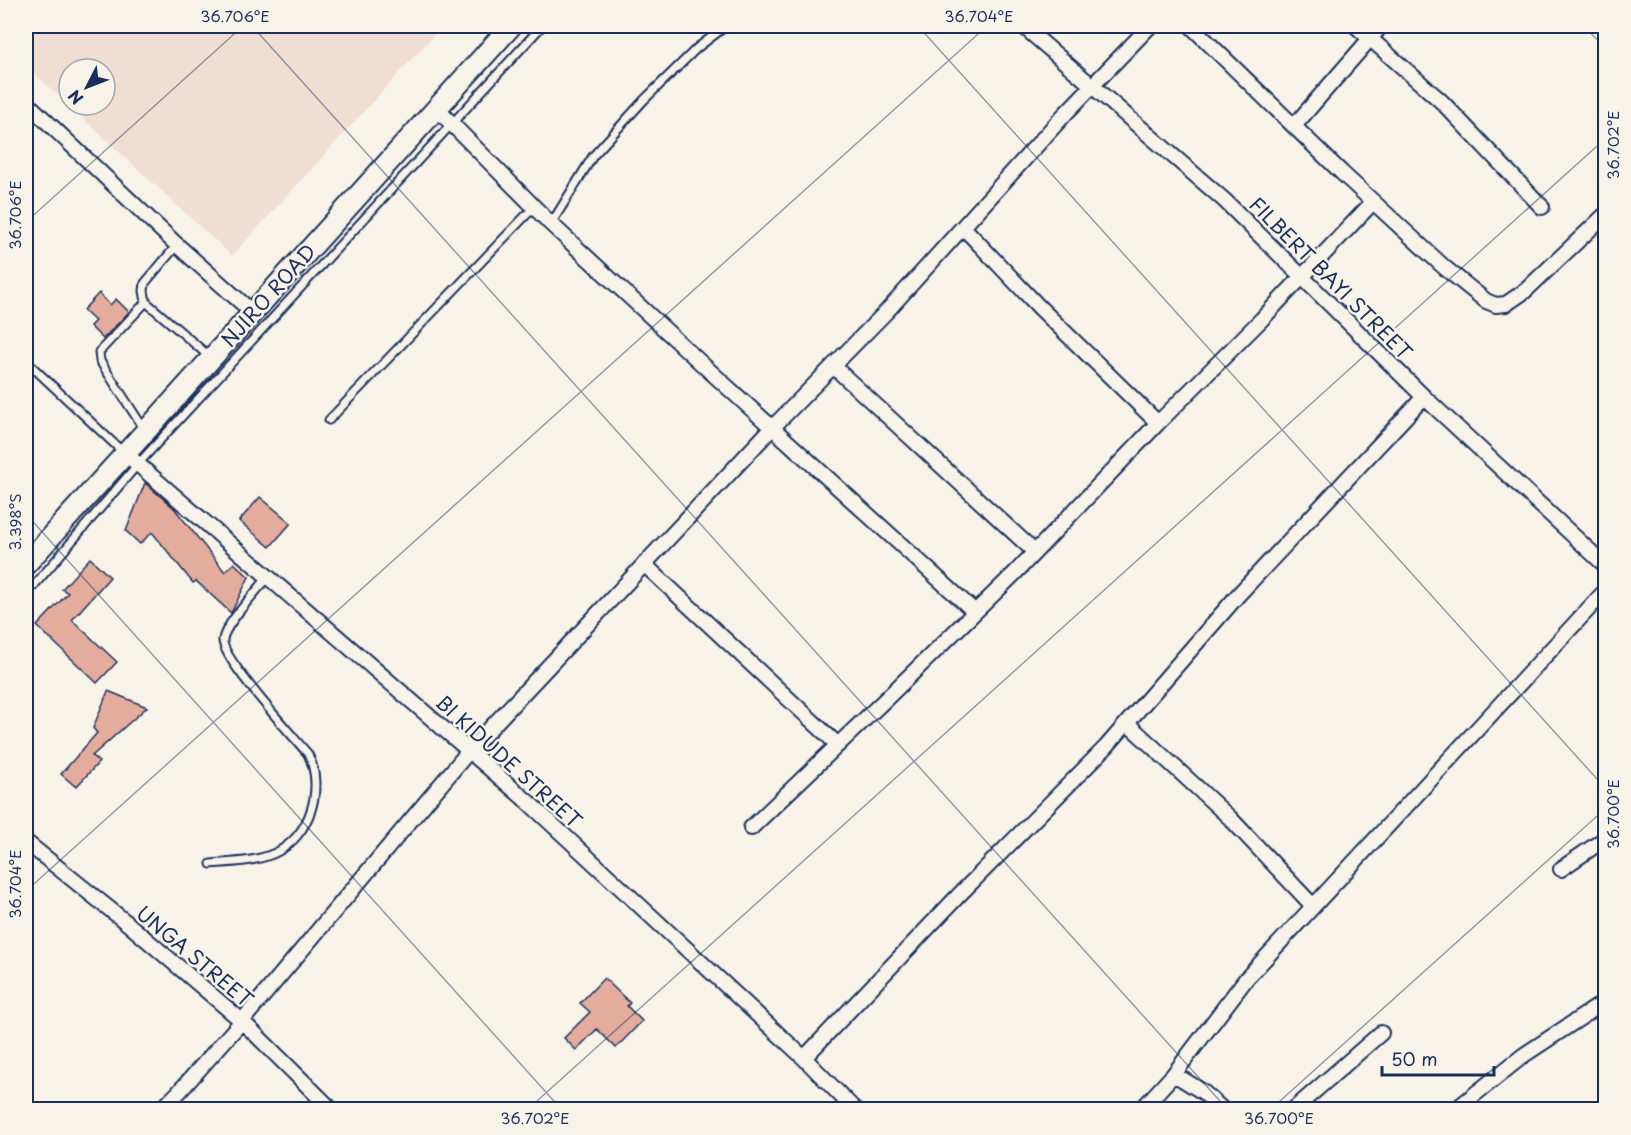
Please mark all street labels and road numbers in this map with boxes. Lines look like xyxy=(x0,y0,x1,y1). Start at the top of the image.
street label: FILBERT BAYI STREET xyxy=(1243,190,1420,367)
street label: NJIRO ROAD xyxy=(214,237,322,353)
street label: BI KIDUDE STREET xyxy=(429,687,589,835)
street label: UNGA STREET xyxy=(130,898,260,1014)

